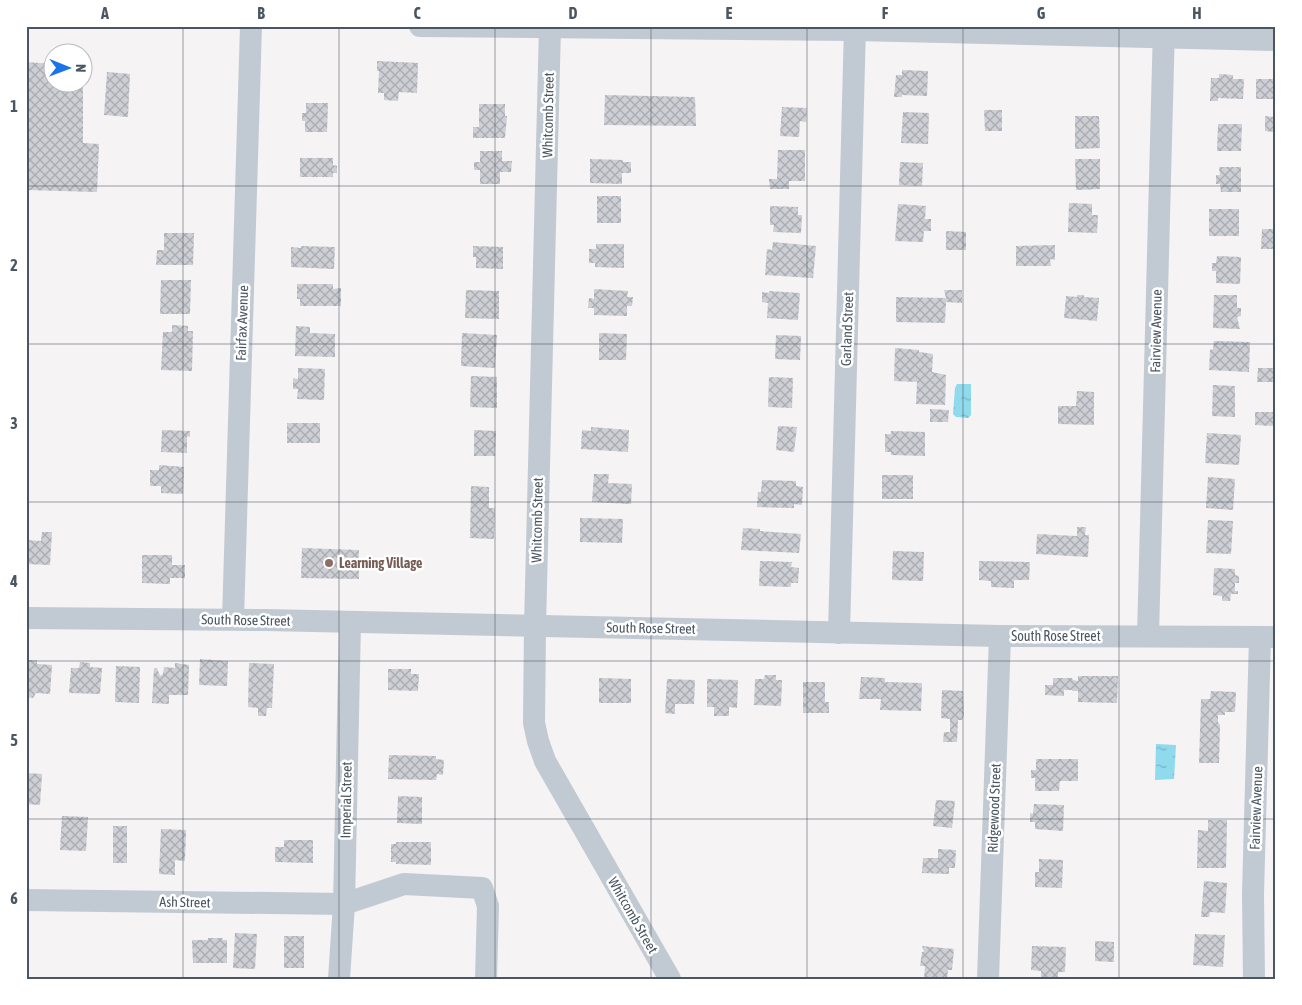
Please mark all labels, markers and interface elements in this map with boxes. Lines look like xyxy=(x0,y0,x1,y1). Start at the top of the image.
text: A xyxy=(100,4,109,22)
text: B xyxy=(257,4,265,22)
text: C xyxy=(413,4,421,22)
text: D xyxy=(569,4,578,22)
text: E xyxy=(726,4,733,22)
text: F xyxy=(882,4,889,22)
text: G xyxy=(1037,4,1046,22)
text: H xyxy=(1192,4,1202,22)
north arrow xyxy=(42,42,92,92)
text: N xyxy=(73,64,89,72)
street label: Whitcomb Street xyxy=(539,72,557,158)
text: 1 xyxy=(10,97,18,115)
text: 2 xyxy=(10,256,18,274)
street label: Fairfax Avenue xyxy=(233,285,251,361)
street label: Fairview Avenue xyxy=(1147,289,1165,373)
street label: Garland Street xyxy=(838,292,856,366)
text: 3 xyxy=(10,414,18,432)
street label: Whitcomb Street xyxy=(528,477,546,563)
place label: Learning Village xyxy=(339,555,422,571)
marker: Learning Village xyxy=(323,557,335,569)
text: 4 xyxy=(9,572,18,590)
street label: South Rose Street xyxy=(201,611,291,629)
street label: South Rose Street xyxy=(606,619,696,637)
street label: South Rose Street xyxy=(1011,628,1101,644)
text: 5 xyxy=(10,731,18,749)
street label: Imperial Street xyxy=(337,761,355,839)
street label: Ridgewood Street xyxy=(984,763,1004,853)
street label: Fairview Avenue xyxy=(1247,766,1265,850)
street label: Whitcomb Street xyxy=(605,874,661,956)
text: 6 xyxy=(10,889,18,907)
street label: Ash Street xyxy=(159,894,211,910)

